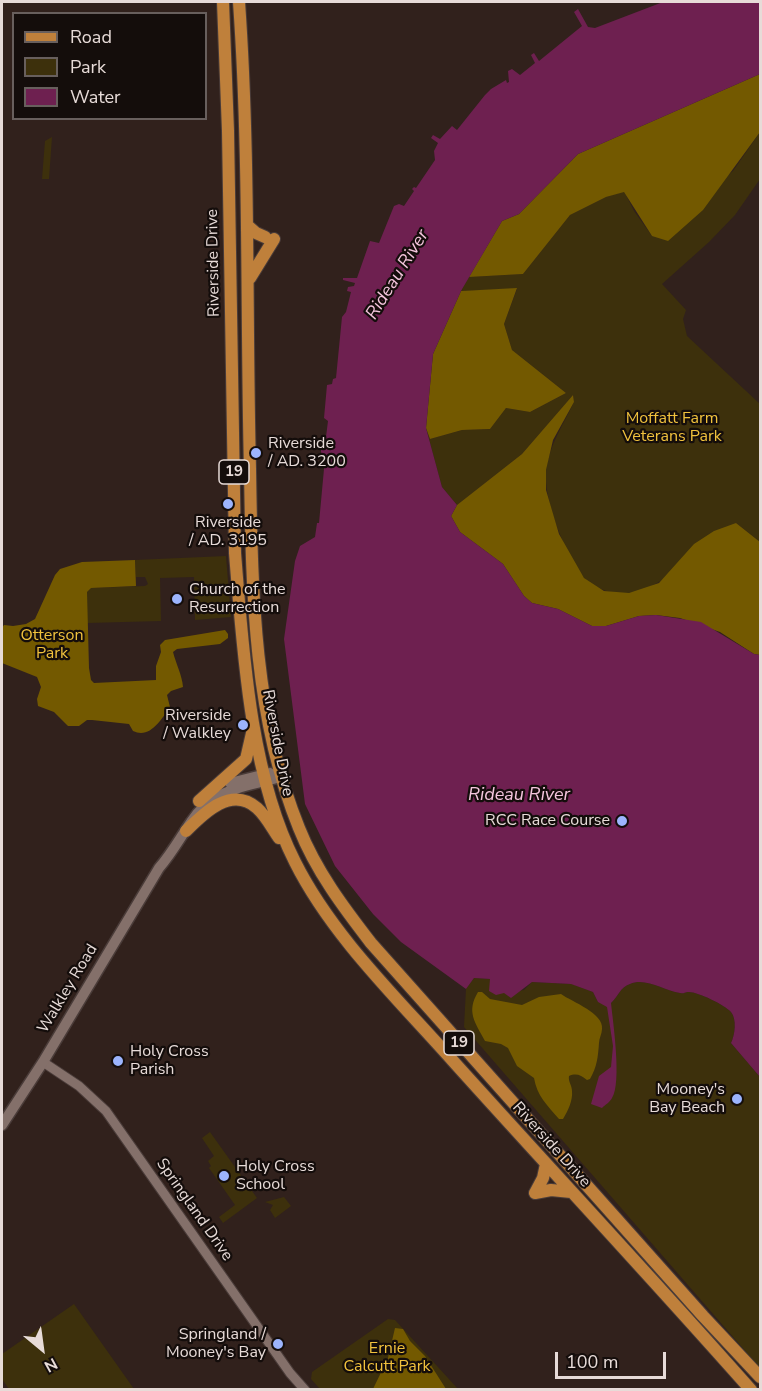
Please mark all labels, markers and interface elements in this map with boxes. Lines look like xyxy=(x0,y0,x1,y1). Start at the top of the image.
legend xyxy=(12,12,207,120)
text: Road xyxy=(70,25,112,49)
text: Park xyxy=(70,55,106,79)
text: Water xyxy=(70,85,121,109)
street label: Riverside Drive xyxy=(203,209,225,317)
water label: Rideau River xyxy=(362,226,434,324)
park label: Moffatt Farm Veterans Park xyxy=(622,409,722,447)
place label: Riverside / AD. 3200 xyxy=(268,434,346,472)
marker: Riverside / AD. 3200 xyxy=(249,446,263,460)
road number: 19 xyxy=(219,460,249,484)
marker: Riverside / AD. 3195 xyxy=(221,497,235,511)
place label: Riverside / AD. 3195 xyxy=(189,513,267,551)
place label: Church of the Resurrection xyxy=(189,580,286,618)
marker: Church of the Resurrection xyxy=(170,592,184,606)
park label: Otterson Park xyxy=(20,626,84,664)
street label: Riverside Drive xyxy=(257,688,297,798)
place label: Riverside / Walkley xyxy=(163,706,231,744)
marker: Riverside / Walkley xyxy=(236,718,250,732)
water label: Rideau River xyxy=(468,785,570,807)
place label: RCC Race Course xyxy=(485,811,610,831)
marker: RCC Race Course xyxy=(615,814,629,828)
street label: Walkley Road xyxy=(34,941,102,1037)
road number: 19 xyxy=(444,1031,474,1055)
place label: Holy Cross Parish xyxy=(130,1042,209,1080)
marker: Holy Cross Parish xyxy=(111,1054,125,1068)
place label: Mooney's Bay Beach xyxy=(649,1080,725,1118)
marker: Mooney's Bay Beach xyxy=(730,1092,744,1106)
street label: Riverside Drive xyxy=(508,1098,594,1192)
street label: Springland Drive xyxy=(152,1155,236,1265)
place label: Holy Cross School xyxy=(236,1157,315,1195)
marker: Holy Cross School xyxy=(217,1169,231,1183)
north arrow xyxy=(12,1319,72,1379)
place label: Springland / Mooney's Bay xyxy=(166,1325,266,1363)
marker: Springland / Mooney's Bay xyxy=(271,1337,285,1351)
park label: Ernie Calcutt Park xyxy=(343,1339,431,1377)
scale bar xyxy=(558,1340,669,1378)
text: 100 m xyxy=(566,1350,618,1374)
text: N xyxy=(40,1352,61,1377)

